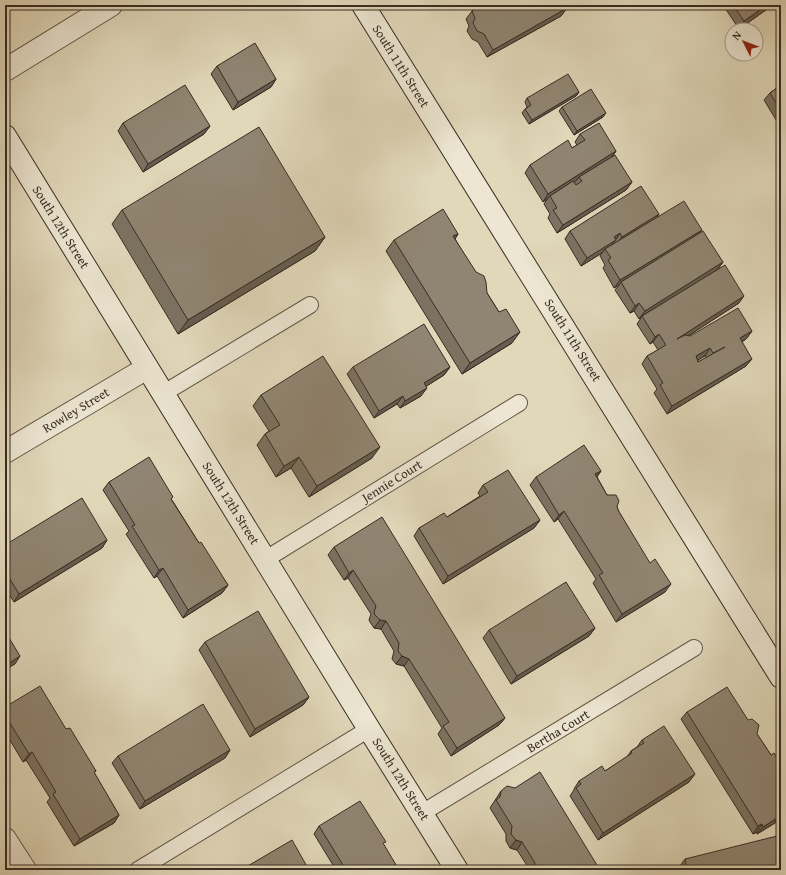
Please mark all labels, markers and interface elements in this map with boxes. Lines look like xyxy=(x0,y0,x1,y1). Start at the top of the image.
street label: South 11th Street xyxy=(368,21,434,112)
north arrow xyxy=(724,22,764,62)
text: N xyxy=(728,27,745,43)
street label: South 12th Street xyxy=(28,182,94,273)
street label: South 11th Street xyxy=(540,295,606,386)
street label: Rowley Street xyxy=(39,382,113,437)
street label: Jennie Court xyxy=(356,455,426,508)
street label: South 12th Street xyxy=(198,458,264,549)
street label: Bertha Court xyxy=(523,705,593,757)
street label: South 12th Street xyxy=(368,734,434,825)

